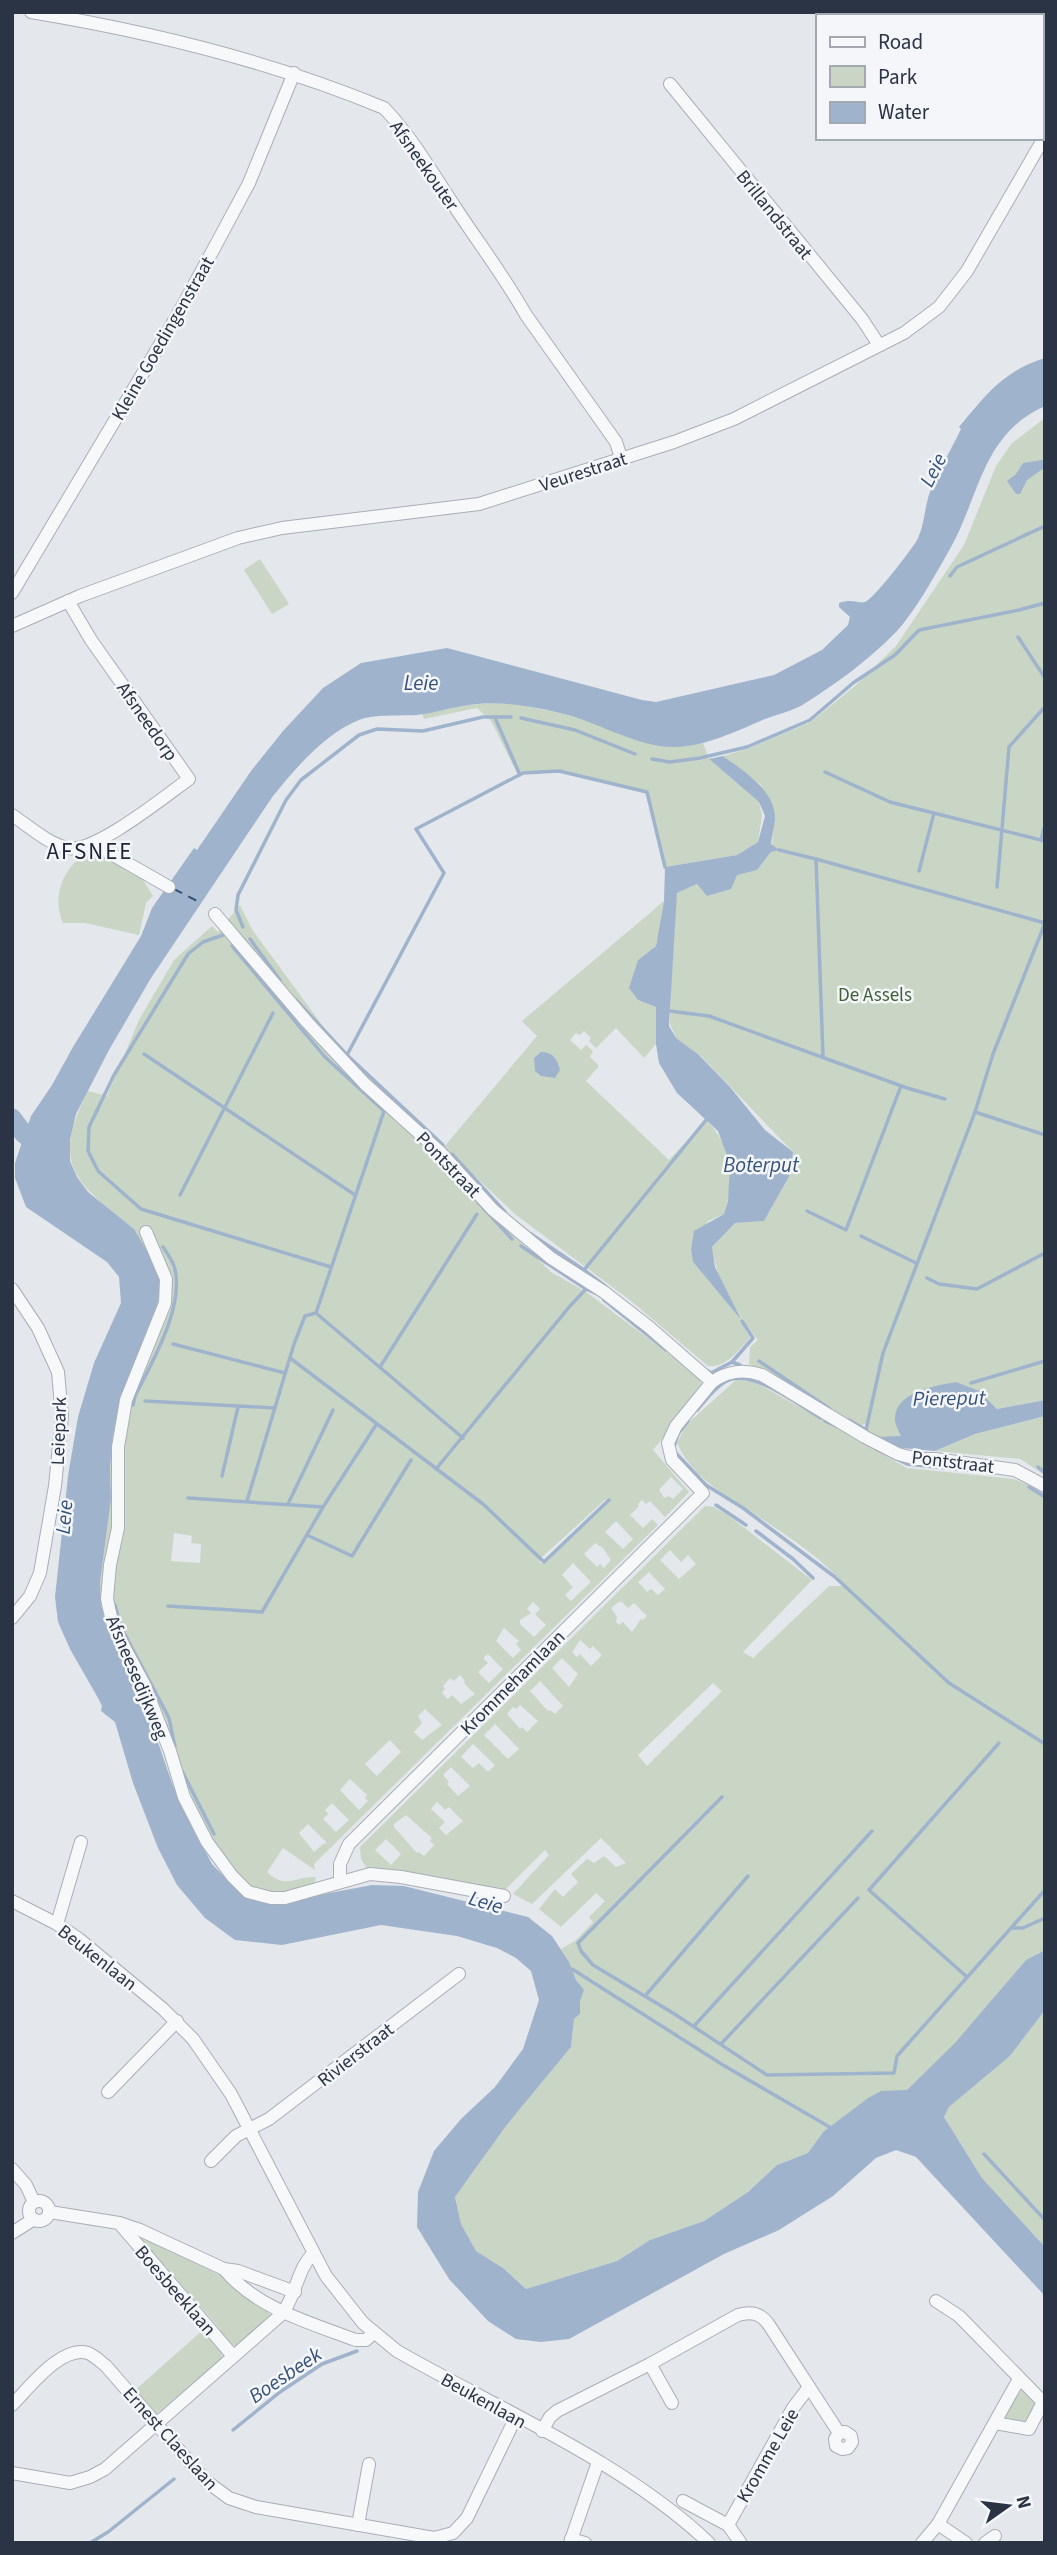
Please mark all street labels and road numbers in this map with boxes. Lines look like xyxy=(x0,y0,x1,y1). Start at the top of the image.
street label: Afsneekouter xyxy=(383,115,465,217)
street label: Brillandstraat xyxy=(729,164,819,266)
street label: Kleine Goedingenstraat xyxy=(105,251,222,426)
street label: Veurestraat xyxy=(536,445,631,499)
street label: Afsneedorp xyxy=(110,677,184,767)
street label: Pontstraat xyxy=(409,1126,487,1205)
street label: Leiepark xyxy=(45,1396,74,1466)
street label: Pontstraat xyxy=(910,1444,996,1481)
street label: Afsneesedijkweg xyxy=(98,1612,175,1744)
street label: Krommehamlaan xyxy=(454,1624,572,1742)
street label: Beukenlaan xyxy=(52,1919,143,1998)
street label: Rivierstraat xyxy=(312,2016,400,2094)
street label: Boesbeeklaan xyxy=(128,2240,222,2342)
street label: Beukenlaan xyxy=(436,2367,531,2436)
street label: Ernest Claeslaan xyxy=(116,2381,224,2497)
street label: Kromme Leie xyxy=(730,2404,806,2508)

